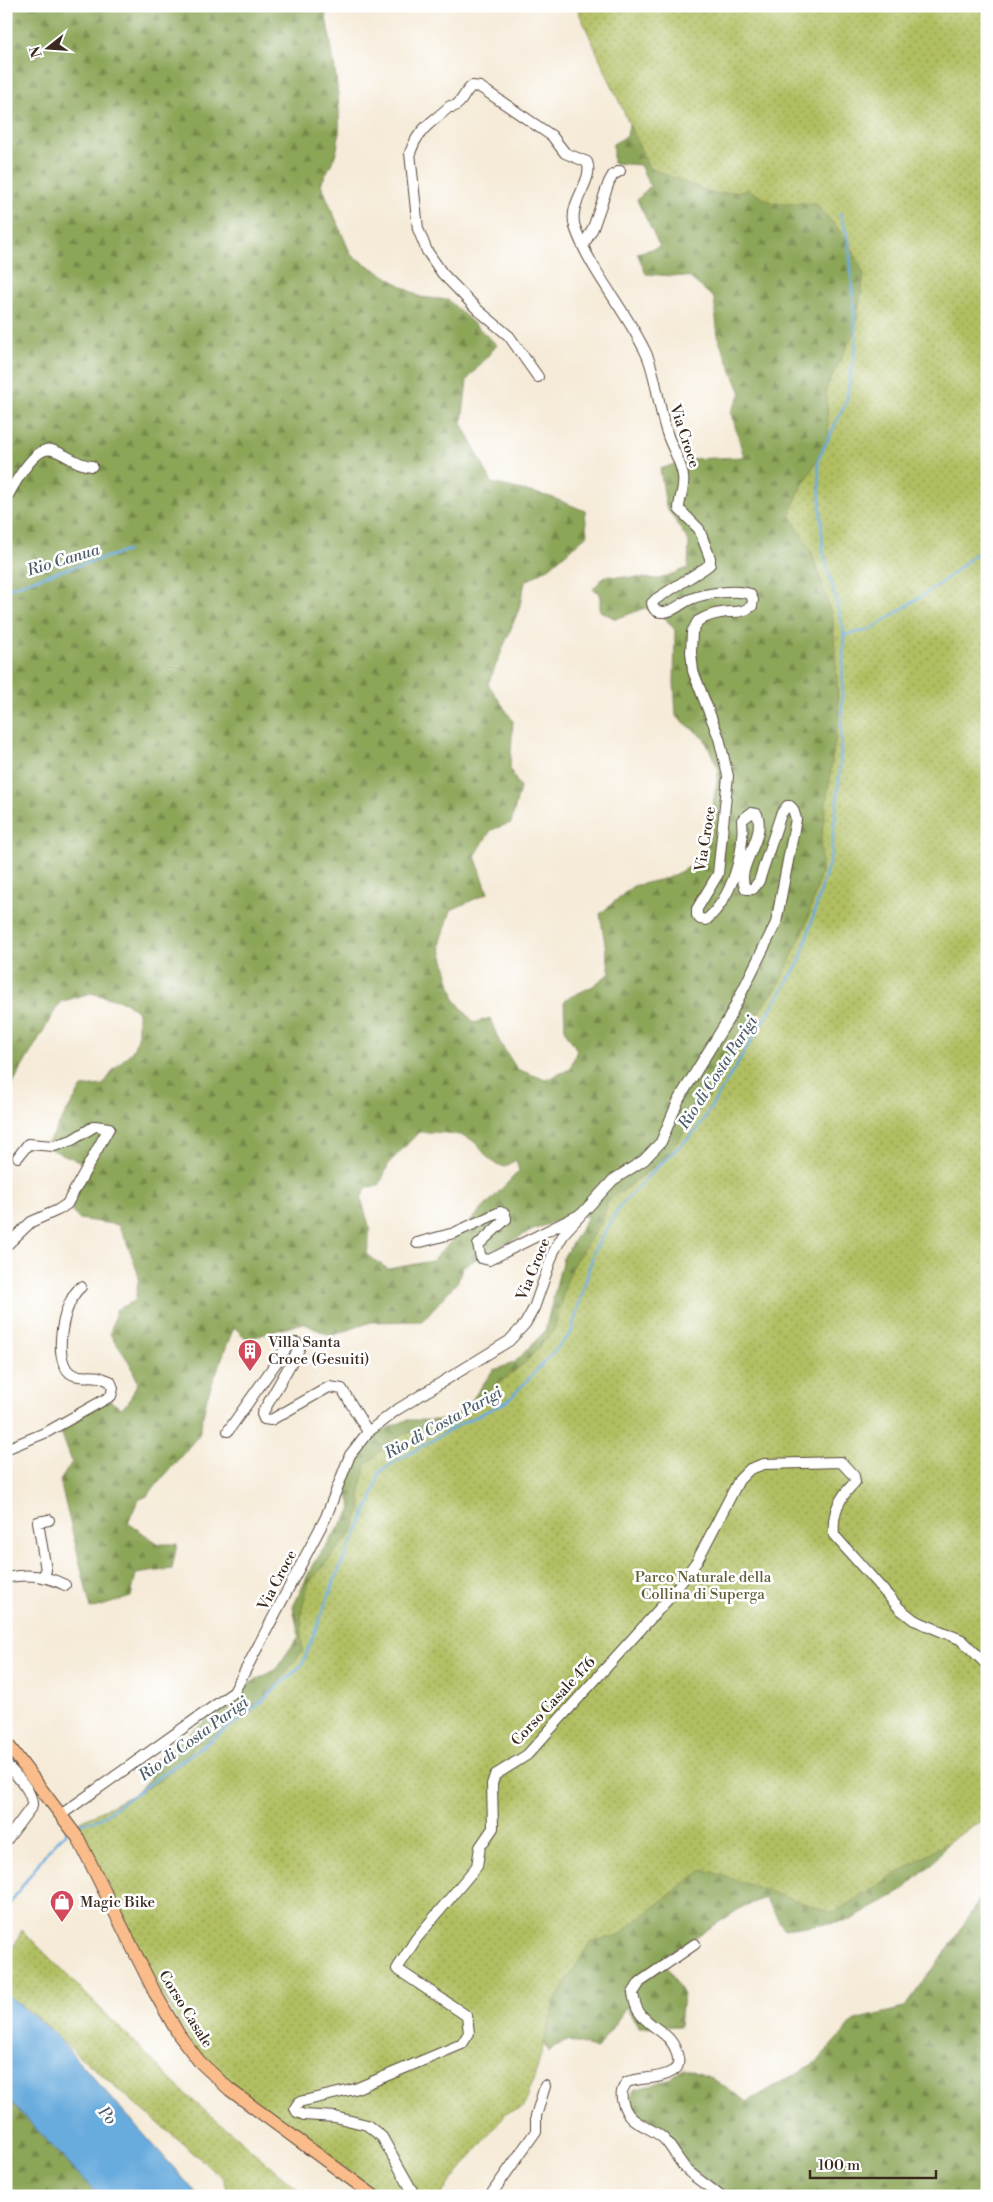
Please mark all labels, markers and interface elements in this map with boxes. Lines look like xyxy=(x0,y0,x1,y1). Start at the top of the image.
north arrow xyxy=(22,22,72,72)
text: N xyxy=(26,44,47,59)
street label: Via Croce xyxy=(665,401,704,470)
water label: Rio Canua xyxy=(24,539,102,581)
street label: Via Croce xyxy=(691,805,720,874)
water label: Rio di Costa Parigi xyxy=(673,1012,762,1134)
street label: Via Croce xyxy=(512,1235,555,1304)
place label: Villa Santa Croce (Gesuiti) xyxy=(267,1333,369,1369)
building icon: Villa Santa Croce (Gesuiti) xyxy=(237,1338,263,1372)
water label: Rio di Costa Parigi xyxy=(380,1382,506,1464)
street label: Via Croce xyxy=(253,1547,301,1615)
park label: Parco Naturale della Collina di Superga xyxy=(635,1568,772,1604)
street label: Corso Casale 476 xyxy=(507,1653,600,1750)
water label: Rio di Costa Parigi xyxy=(134,1692,253,1786)
shop icon: Magic Bike xyxy=(49,1889,75,1923)
place label: Magic Bike xyxy=(80,1893,155,1912)
street label: Corso Casale xyxy=(154,1967,217,2051)
water label: Po xyxy=(93,2102,121,2129)
scale bar xyxy=(810,2147,937,2179)
text: 100 m xyxy=(818,2156,860,2175)

